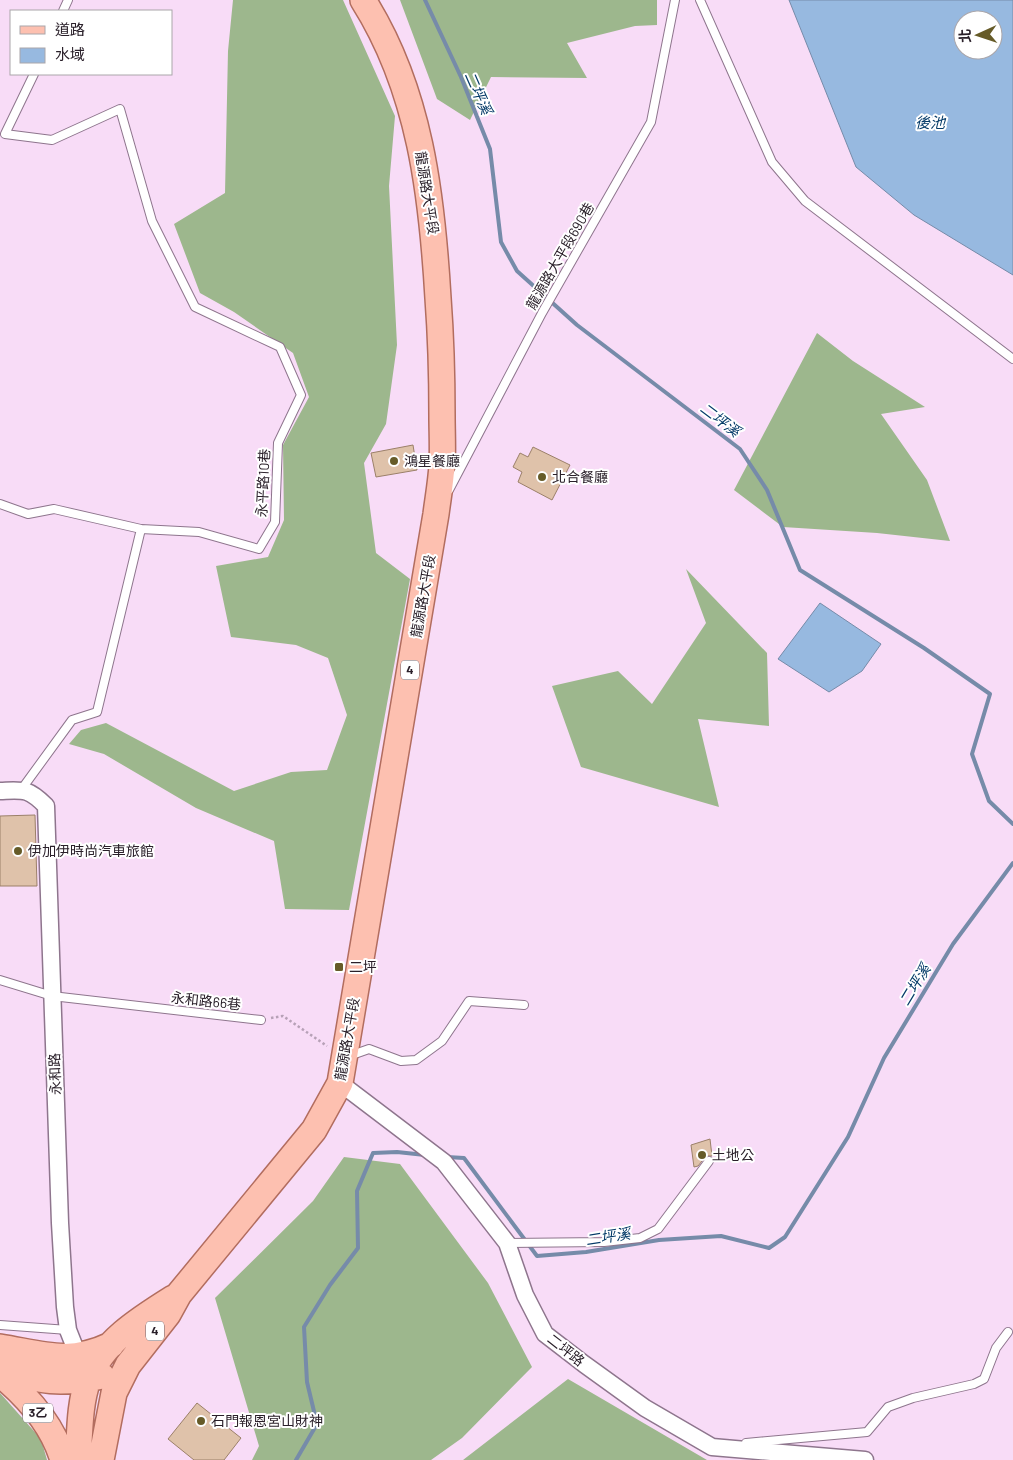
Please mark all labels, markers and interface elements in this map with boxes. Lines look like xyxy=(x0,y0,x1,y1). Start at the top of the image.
legend xyxy=(10,10,172,75)
north arrow xyxy=(953,10,1003,60)
text: 道路 xyxy=(55,20,85,38)
text: 北 xyxy=(956,28,973,43)
text: 水域 xyxy=(55,45,85,63)
water label: 二坪溪 xyxy=(462,68,497,119)
water label: 後池 xyxy=(915,113,947,131)
street label: 龍源路大平段 xyxy=(413,150,442,236)
street label: 龍源路大平段690巷 xyxy=(522,199,597,312)
water label: 二坪溪 xyxy=(697,398,746,441)
street label: 永平路10巷 xyxy=(252,448,273,518)
place label: 鴻星餐廳 xyxy=(404,452,460,469)
marker: 鴻星餐廳 xyxy=(388,455,400,467)
place label: 北合餐廳 xyxy=(552,468,608,485)
marker: 北合餐廳 xyxy=(536,471,548,483)
street label: 龍源路大平段 xyxy=(407,553,438,639)
road number: 4 xyxy=(401,660,419,680)
place label: 伊加伊時尚汽車旅館 xyxy=(28,842,154,859)
marker: 伊加伊時尚汽車旅館 xyxy=(12,845,24,857)
place label: 二坪 xyxy=(349,958,377,975)
water label: 二坪溪 xyxy=(895,959,934,1008)
marker: 二坪 xyxy=(333,961,345,973)
street label: 永和路66巷 xyxy=(170,988,242,1013)
street label: 龍源路大平段 xyxy=(331,996,362,1082)
street label: 永和路 xyxy=(45,1053,64,1095)
place label: 土地公 xyxy=(712,1146,754,1163)
marker: 土地公 xyxy=(696,1149,708,1161)
water label: 二坪溪 xyxy=(584,1223,633,1248)
road number: 4 xyxy=(146,1322,164,1340)
street label: 二坪路 xyxy=(545,1330,588,1369)
road number: 3乙 xyxy=(23,1404,53,1422)
place label: 石門報恩宮山財神 xyxy=(211,1412,323,1429)
marker: 石門報恩宮山財神 xyxy=(195,1415,207,1427)

